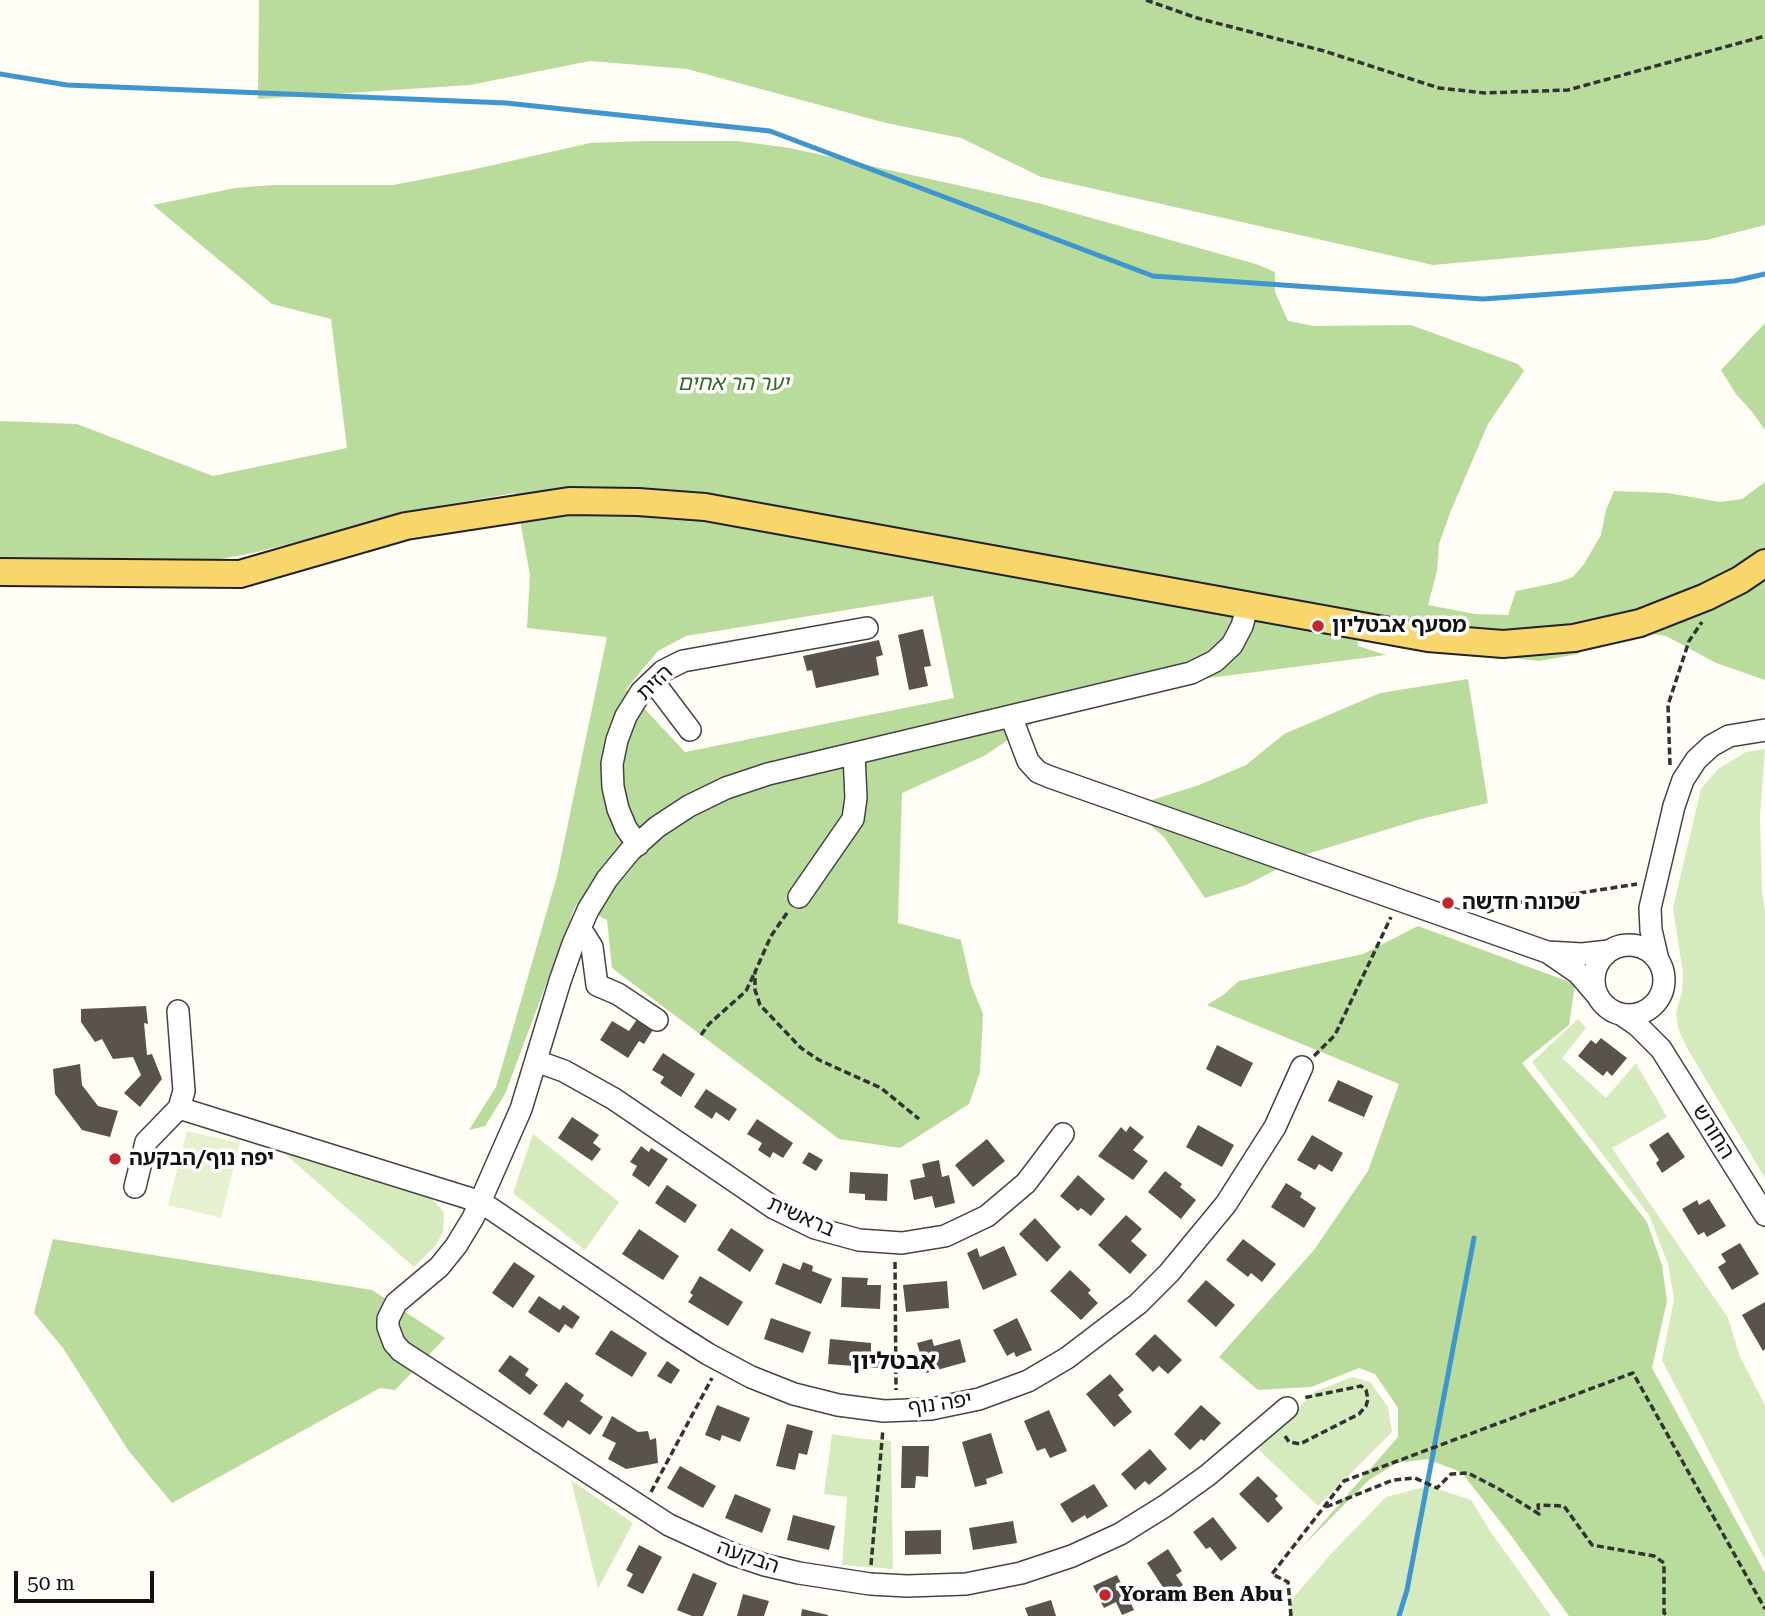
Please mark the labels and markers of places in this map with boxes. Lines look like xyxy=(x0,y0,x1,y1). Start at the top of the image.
place label: מסעף אבטליון xyxy=(1332,613,1467,639)
marker: מסעף אבטליון xyxy=(1310,618,1326,634)
place label: שכונה חדשה xyxy=(1462,890,1581,916)
marker: שכונה חדשה xyxy=(1440,895,1456,911)
place label: יפה נוף/הבקעה xyxy=(129,1146,274,1172)
marker: יפה נוף/הבקעה xyxy=(107,1151,123,1167)
place label: Yoram Ben Abu xyxy=(1119,1582,1283,1608)
marker: Yoram Ben Abu xyxy=(1097,1587,1113,1603)

